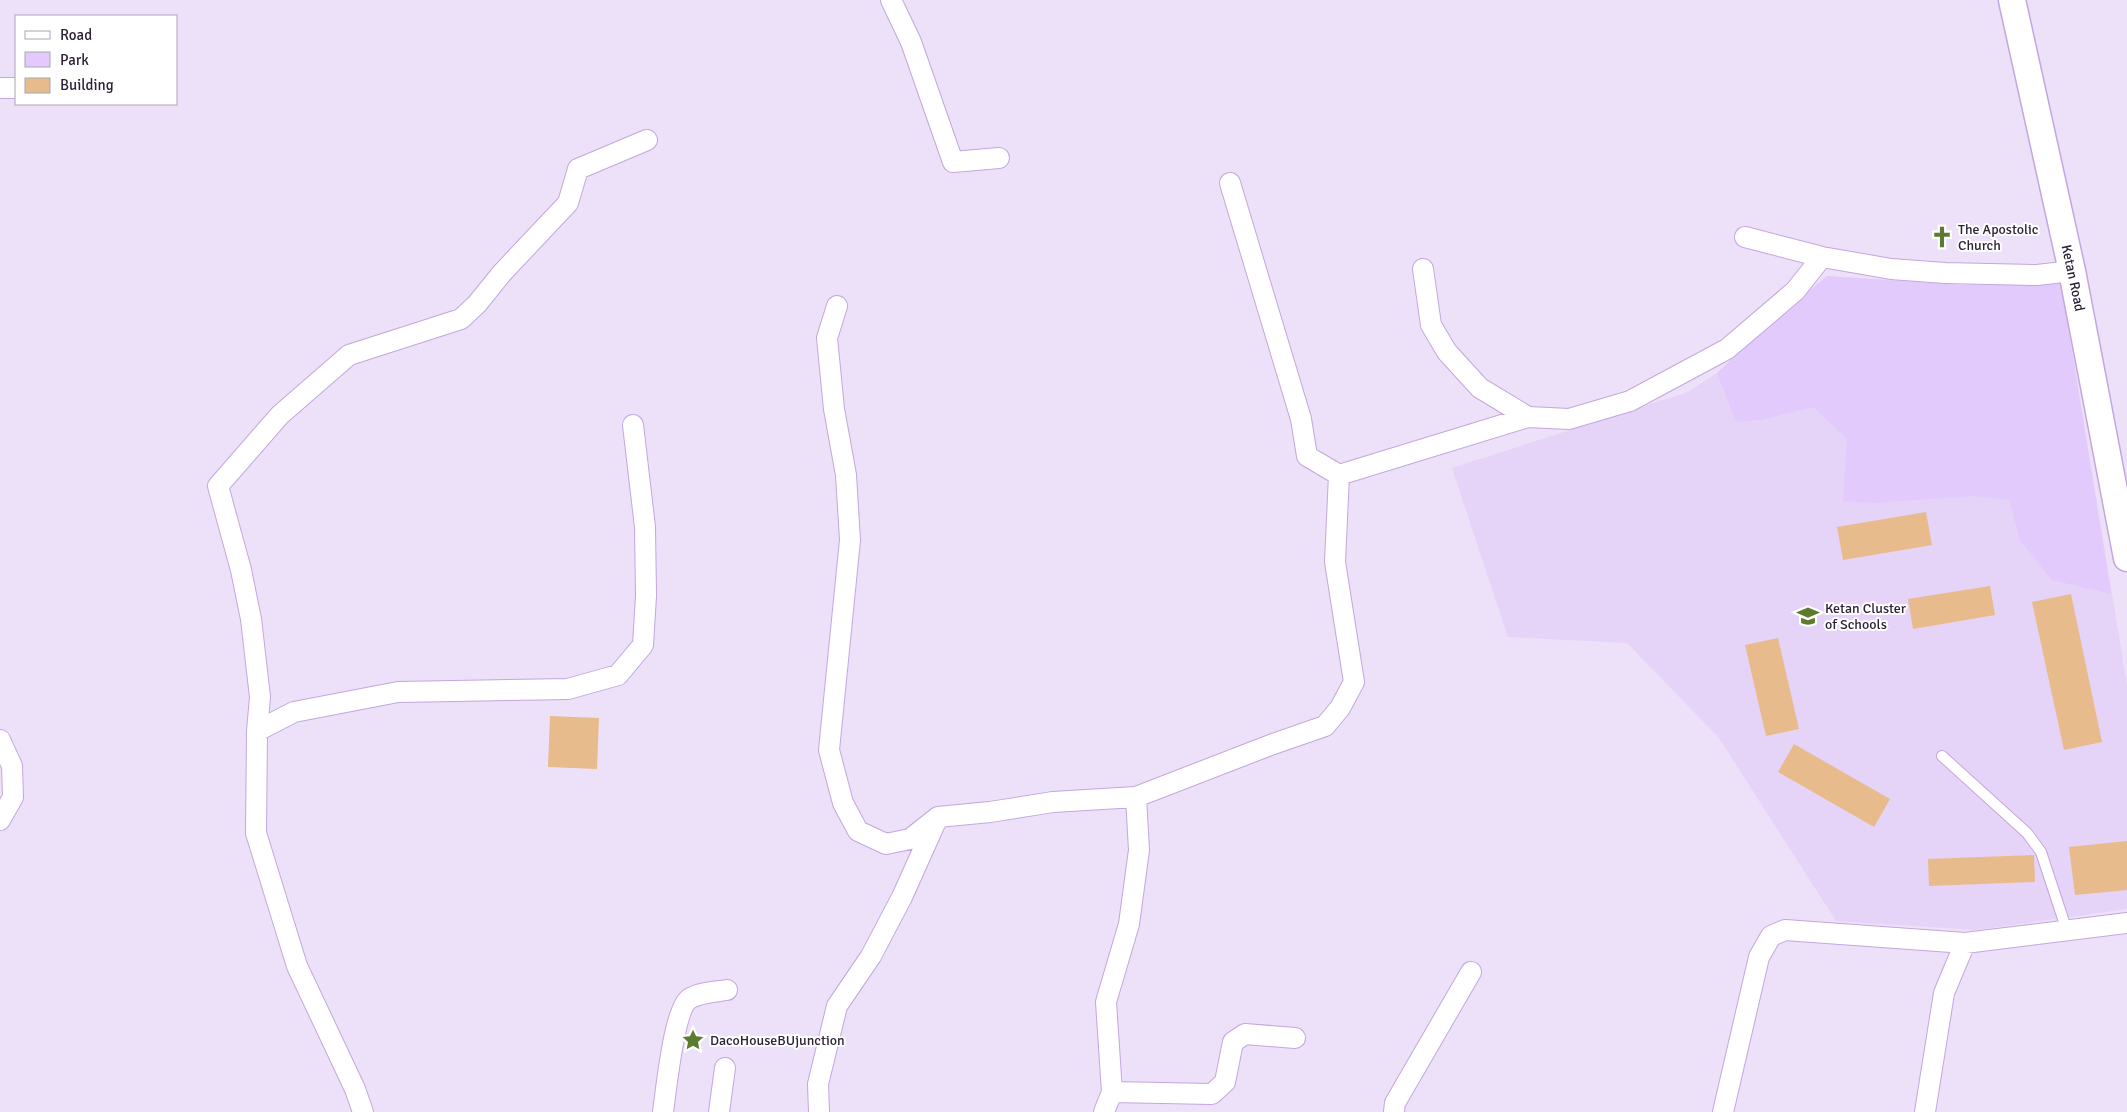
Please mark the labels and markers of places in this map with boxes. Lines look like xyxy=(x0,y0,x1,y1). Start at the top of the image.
place label: The Apostolic Church xyxy=(1958,221,2039,254)
church icon: The Apostolic Church xyxy=(1929,224,1955,250)
place label: Ketan Cluster of Schools xyxy=(1825,600,1907,633)
school or university icon: Ketan Cluster of Schools xyxy=(1795,603,1821,629)
place icon: DacoHouseBUjunction xyxy=(680,1027,706,1053)
place label: DacoHouseBUjunction xyxy=(710,1032,845,1049)

